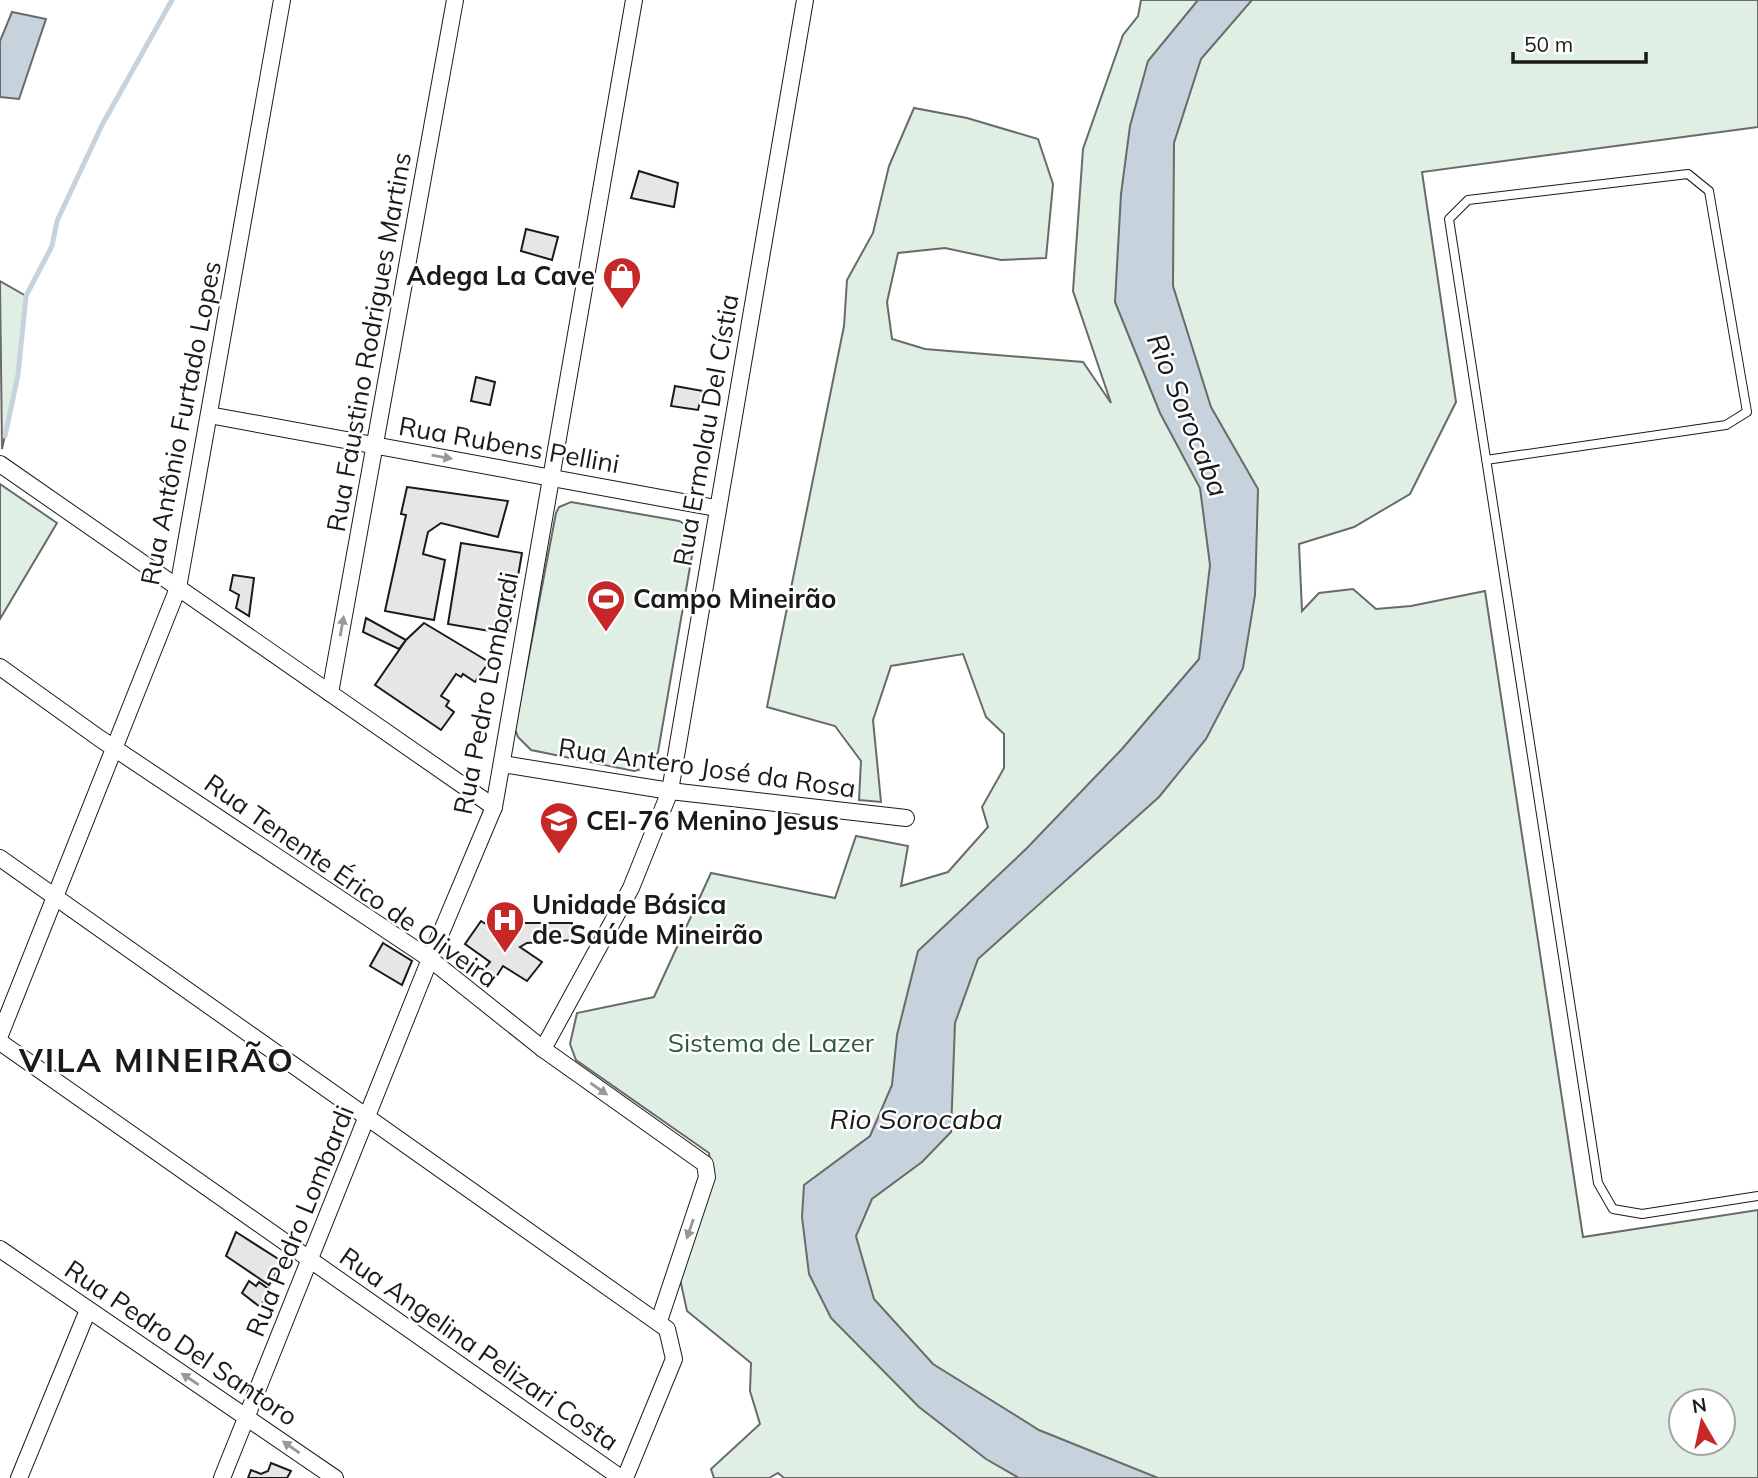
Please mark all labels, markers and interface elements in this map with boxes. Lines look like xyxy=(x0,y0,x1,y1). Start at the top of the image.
scale bar xyxy=(1513,21,1646,65)
text: 50 m xyxy=(1524,31,1573,57)
street label: Rua Faustino Rodrigues Martins xyxy=(319,150,418,534)
shop icon: Adega La Cave xyxy=(601,255,643,310)
street label: Rua Antônio Furtado Lopes xyxy=(133,258,228,588)
place label: Adega La Cave xyxy=(407,259,595,292)
street label: Rua Ermolau Del Cístia xyxy=(665,291,746,568)
water label: Rio Sorocaba xyxy=(1140,328,1237,502)
street label: Rua Rubens Pellini xyxy=(396,409,622,480)
one-way arrow xyxy=(431,452,453,463)
street label: Rua Pedro Lombardi xyxy=(446,569,525,817)
sports icon: Campo Mineirão xyxy=(585,578,627,633)
place label: Campo Mineirão xyxy=(633,582,836,615)
one-way arrow xyxy=(337,615,348,637)
street label: Rua Antero José da Rosa xyxy=(556,730,858,805)
street label: Rua Tenente Érico de Oliveira xyxy=(198,766,504,995)
school or university icon: CEI-76 Menino Jesus xyxy=(538,800,580,855)
place label: CEI-76 Menino Jesus xyxy=(586,804,839,837)
place label: Unidade Básica de Saúde Mineirão xyxy=(532,888,763,951)
hospital icon: Unidade Básica de Saúde Mineirão xyxy=(484,899,526,954)
park label: Sistema de Lazer xyxy=(668,1026,875,1059)
district label: VILA MINEIRÃO xyxy=(18,1039,295,1080)
one-way arrow xyxy=(590,1081,608,1095)
street label: Rua Pedro Lombardi xyxy=(238,1100,361,1341)
water label: Rio Sorocaba xyxy=(830,1101,1002,1136)
one-way arrow xyxy=(684,1219,695,1240)
street label: Rua Angelina Pelizari Costa xyxy=(333,1240,625,1458)
street label: Rua Pedro Del Santoro xyxy=(59,1252,304,1433)
one-way arrow xyxy=(181,1372,199,1386)
north arrow xyxy=(1667,1387,1737,1457)
text: N xyxy=(1690,1392,1708,1418)
one-way arrow xyxy=(281,1441,301,1454)

